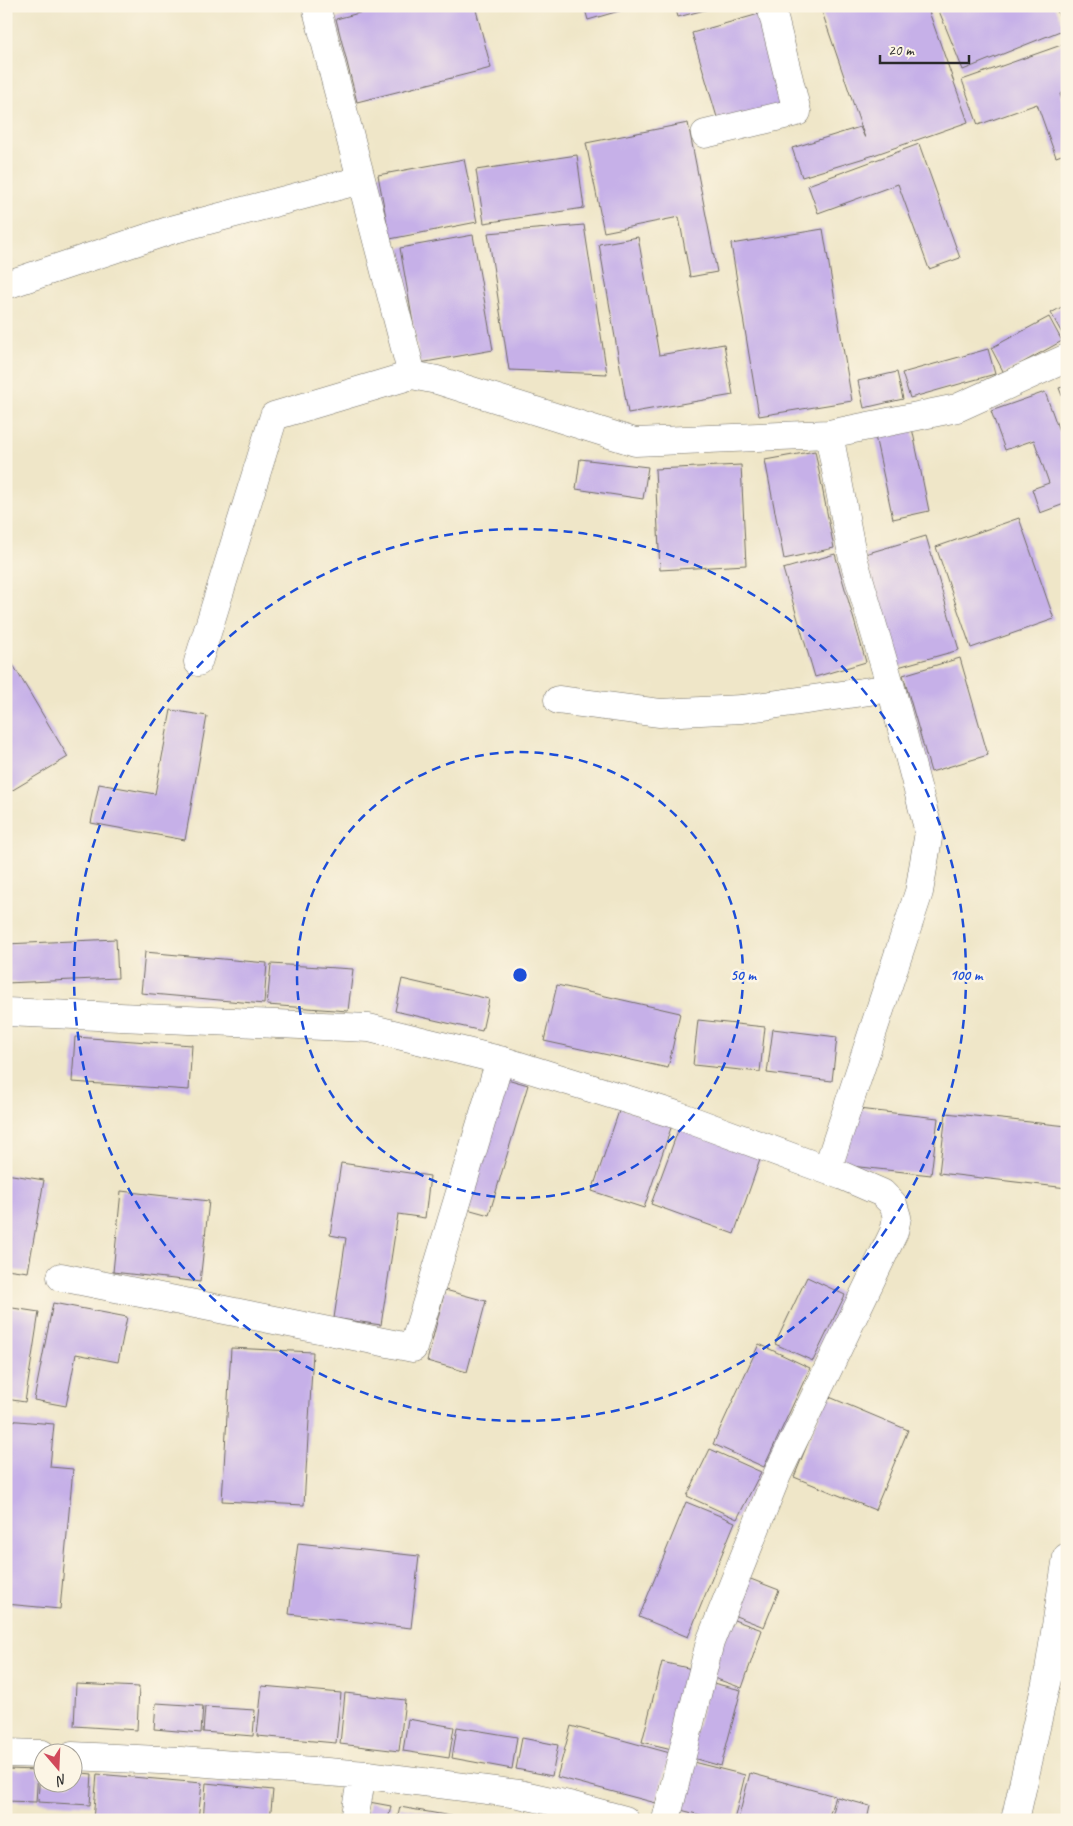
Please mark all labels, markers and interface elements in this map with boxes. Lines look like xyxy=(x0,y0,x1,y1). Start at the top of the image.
scale bar xyxy=(880,32,969,64)
text: 20 m xyxy=(888,41,915,60)
centre of rings xyxy=(511,966,529,984)
text: 50 m xyxy=(730,966,757,985)
text: 100 m xyxy=(950,966,984,985)
north arrow xyxy=(32,1744,82,1794)
text: N xyxy=(53,1770,69,1790)

